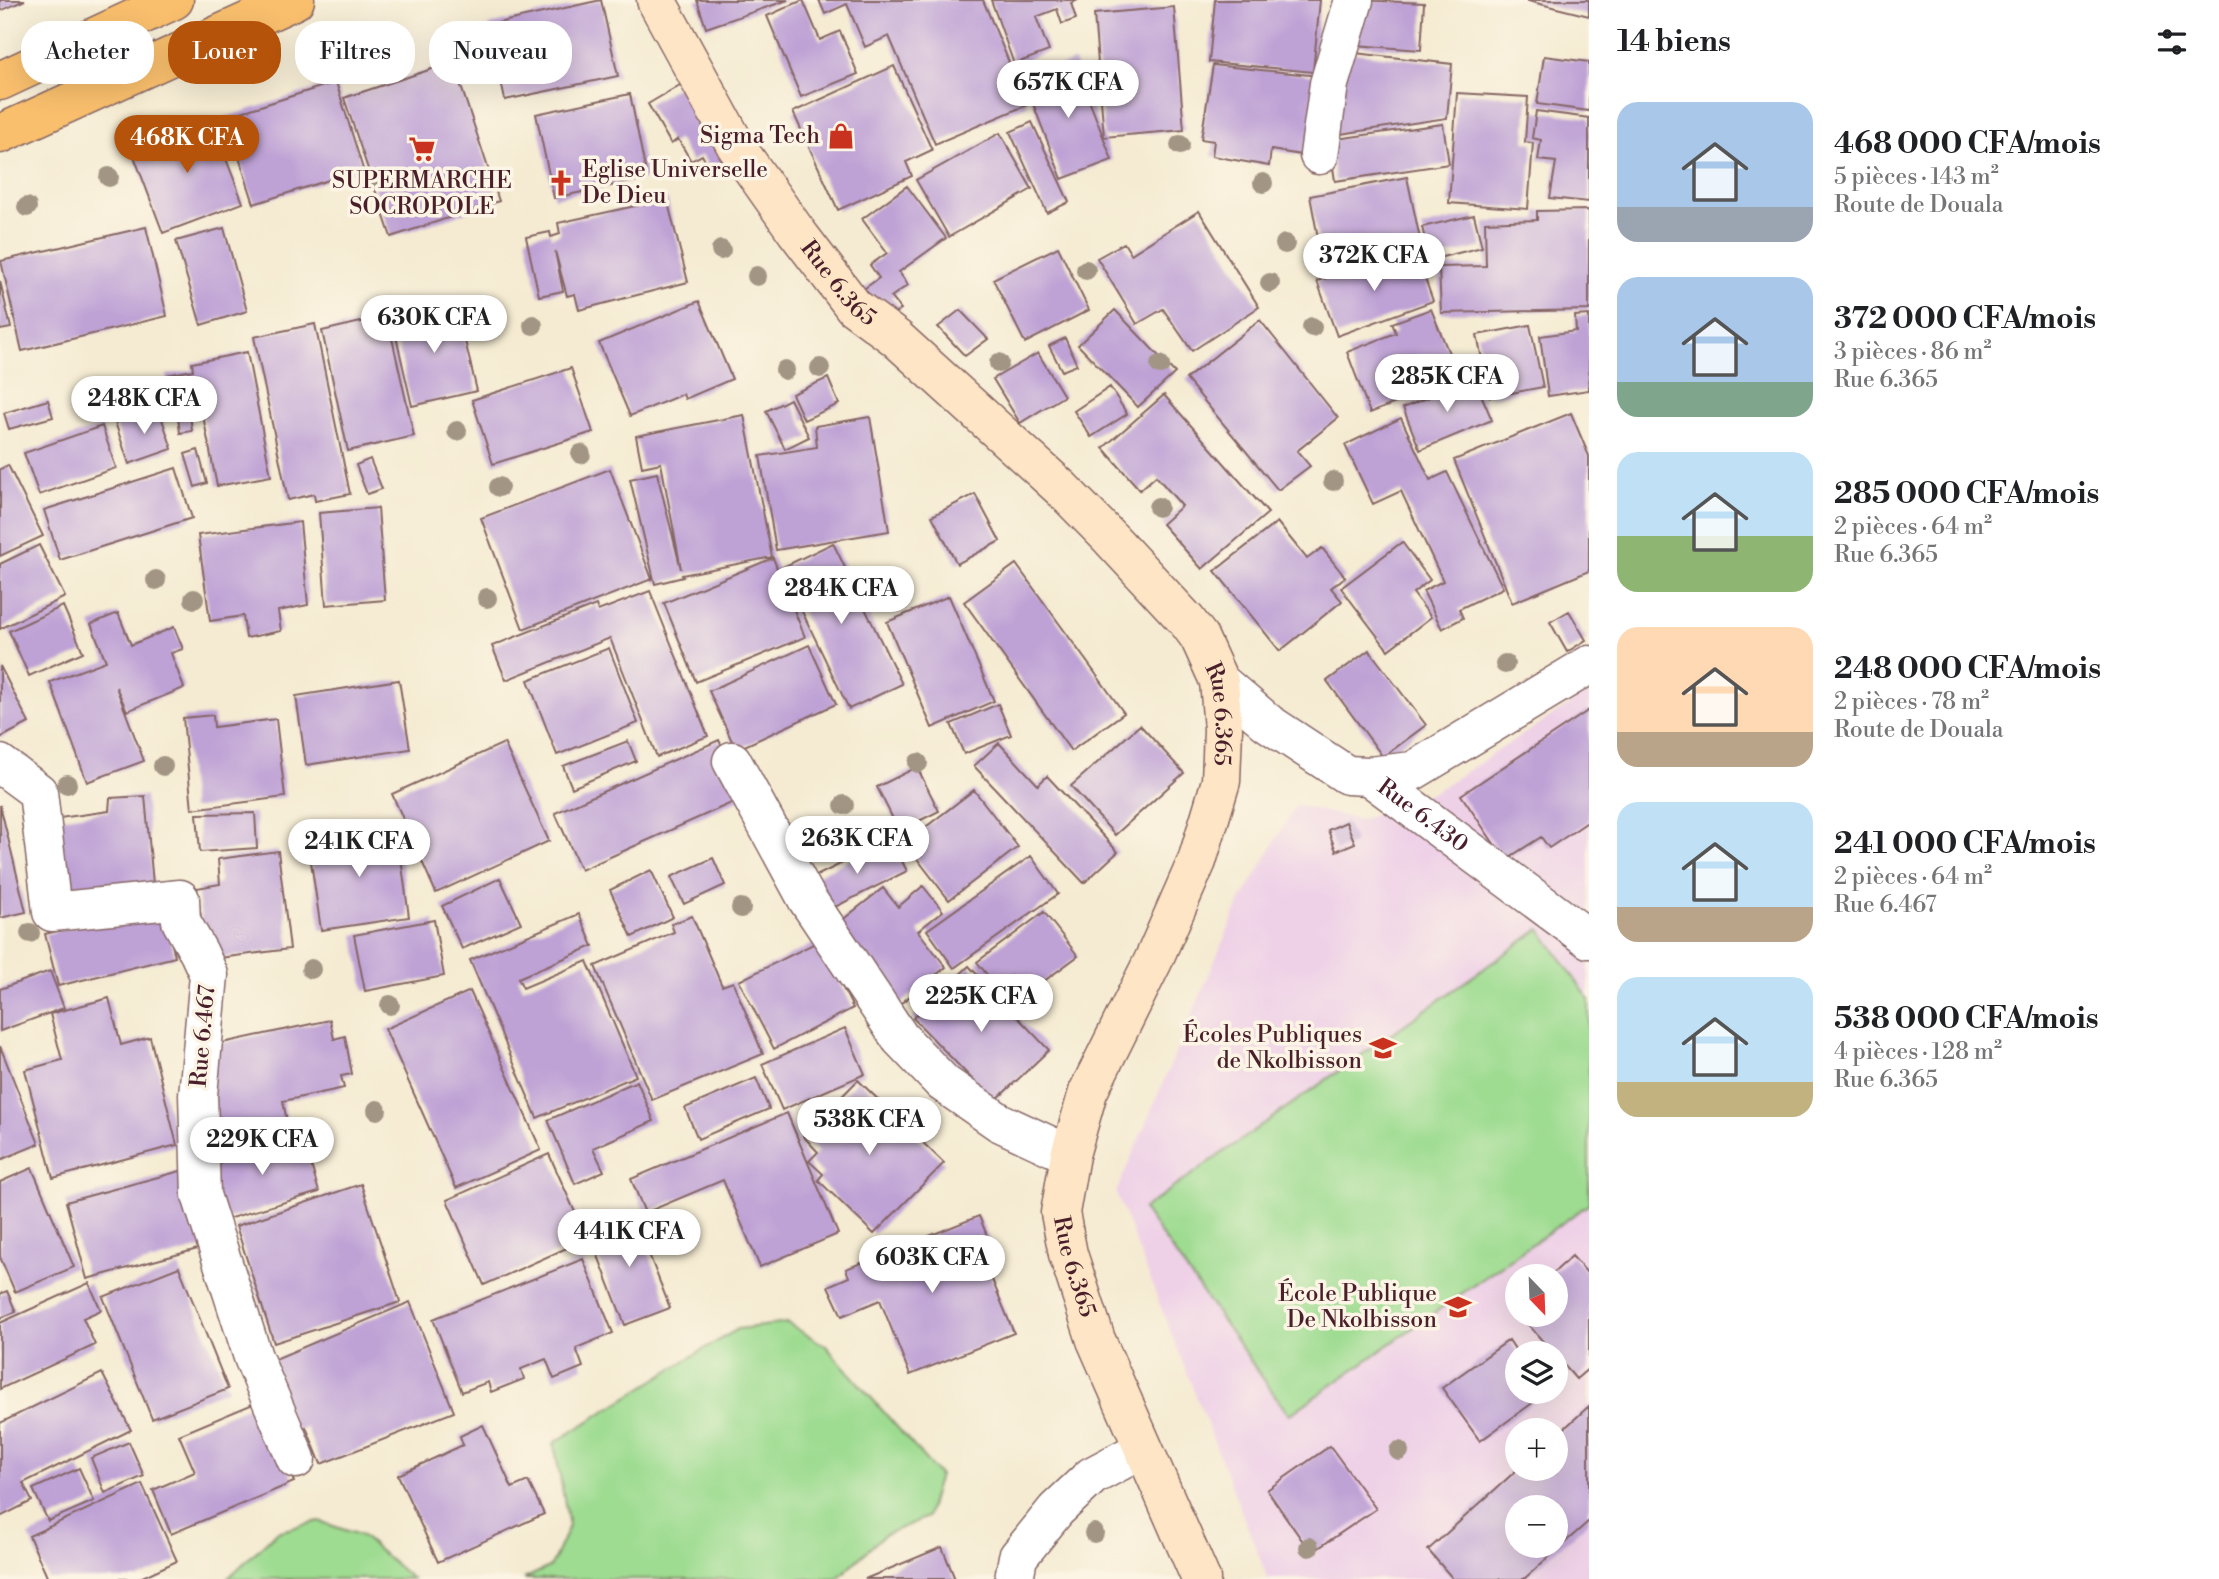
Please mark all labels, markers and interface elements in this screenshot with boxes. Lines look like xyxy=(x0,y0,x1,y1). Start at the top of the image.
chip: Acheter xyxy=(21,21,154,84)
chip: Louer xyxy=(168,21,281,84)
chip: Filtres xyxy=(295,21,415,84)
chip: Nouveau xyxy=(429,21,572,84)
text: 14 biens xyxy=(1617,23,1731,61)
icon: filters xyxy=(2153,23,2191,61)
pin: 657K CFA xyxy=(996,60,1140,120)
text: 657K CFA xyxy=(1013,69,1123,97)
pin: 468K CFA xyxy=(115,116,259,175)
shop icon: Sigma Tech xyxy=(826,121,856,151)
place label: Sigma Tech xyxy=(700,122,820,150)
text: 468K CFA xyxy=(130,124,244,152)
text: 468 000 CFA/mois xyxy=(1834,125,2101,163)
icon: home xyxy=(1673,130,1757,214)
supermarket icon: SUPERMARCHE SOCROPOLE xyxy=(407,134,437,164)
place label: Eglise Universelle De Dieu xyxy=(582,156,768,210)
text: 5 pièces · 143 m² xyxy=(1834,163,1999,191)
place label: SUPERMARCHE SOCROPOLE xyxy=(332,167,512,221)
church icon: Eglise Universelle De Dieu xyxy=(546,168,576,198)
text: Route de Douala xyxy=(1834,191,2003,219)
pin: 372K CFA xyxy=(1302,233,1446,293)
street label: Rue 6.365 xyxy=(794,235,881,332)
text: 372K CFA xyxy=(1319,242,1429,270)
pin: 630K CFA xyxy=(362,296,506,355)
text: 372 000 CFA/mois xyxy=(1834,300,2096,338)
text: 630K CFA xyxy=(377,304,491,332)
icon: home xyxy=(1673,305,1757,389)
text: 3 pièces · 86 m² xyxy=(1834,338,1992,366)
pin: 285K CFA xyxy=(1375,354,1519,414)
text: 285K CFA xyxy=(1391,363,1503,391)
text: Rue 6.365 xyxy=(1834,366,1938,394)
pin: 248K CFA xyxy=(72,376,216,436)
text: 248K CFA xyxy=(87,385,201,413)
text: 285 000 CFA/mois xyxy=(1834,475,2099,513)
icon: home xyxy=(1673,480,1757,564)
text: 2 pièces · 64 m² xyxy=(1834,513,1992,541)
text: Rue 6.365 xyxy=(1834,541,1938,569)
pin: 284K CFA xyxy=(769,566,913,626)
text: 284K CFA xyxy=(784,575,898,603)
text: 248 000 CFA/mois xyxy=(1834,650,2101,688)
icon: home xyxy=(1673,655,1757,739)
street label: Rue 6.365 xyxy=(1198,658,1237,766)
text: 2 pièces · 78 m² xyxy=(1834,688,1989,716)
text: Route de Douala xyxy=(1834,716,2003,744)
street label: Rue 6.430 xyxy=(1372,773,1474,859)
pin: 263K CFA xyxy=(785,816,929,876)
pin: 241K CFA xyxy=(287,820,431,879)
text: 263K CFA xyxy=(801,825,913,853)
text: 241 000 CFA/mois xyxy=(1834,825,2096,863)
text: 241K CFA xyxy=(304,828,414,856)
icon: home xyxy=(1673,830,1757,914)
text: 2 pièces · 64 m² xyxy=(1834,863,1992,891)
text: Rue 6.467 xyxy=(1834,891,1937,919)
pin: 225K CFA xyxy=(909,974,1053,1034)
street label: Rue 6.467 xyxy=(185,983,221,1088)
text: 225K CFA xyxy=(925,983,1037,1011)
text: 538 000 CFA/mois xyxy=(1834,1000,2099,1038)
icon: home xyxy=(1673,1005,1757,1089)
place label: Écoles Publiques de Nkolbisson xyxy=(1183,1019,1362,1075)
school or university icon: Écoles Publiques de Nkolbisson xyxy=(1368,1033,1398,1063)
text: 4 pièces · 128 m² xyxy=(1834,1038,2002,1066)
text: Rue 6.365 xyxy=(1834,1066,1938,1094)
pin: 538K CFA xyxy=(797,1098,941,1157)
text: 538K CFA xyxy=(813,1106,925,1134)
pin: 229K CFA xyxy=(190,1118,334,1177)
text: 229K CFA xyxy=(206,1126,318,1154)
pin: 441K CFA xyxy=(557,1210,701,1269)
street label: Rue 6.365 xyxy=(1047,1214,1102,1321)
text: 441K CFA xyxy=(574,1218,684,1246)
pin: 603K CFA xyxy=(860,1236,1004,1295)
text: 603K CFA xyxy=(875,1244,989,1272)
north arrow xyxy=(1505,1264,1568,1326)
map controls xyxy=(1505,1264,1568,1558)
place label: École Publique De Nkolbisson xyxy=(1278,1278,1437,1334)
school or university icon: École Publique De Nkolbisson xyxy=(1443,1292,1473,1322)
button: layers xyxy=(1505,1341,1568,1404)
button: + xyxy=(1505,1418,1568,1481)
button: − xyxy=(1505,1495,1568,1558)

